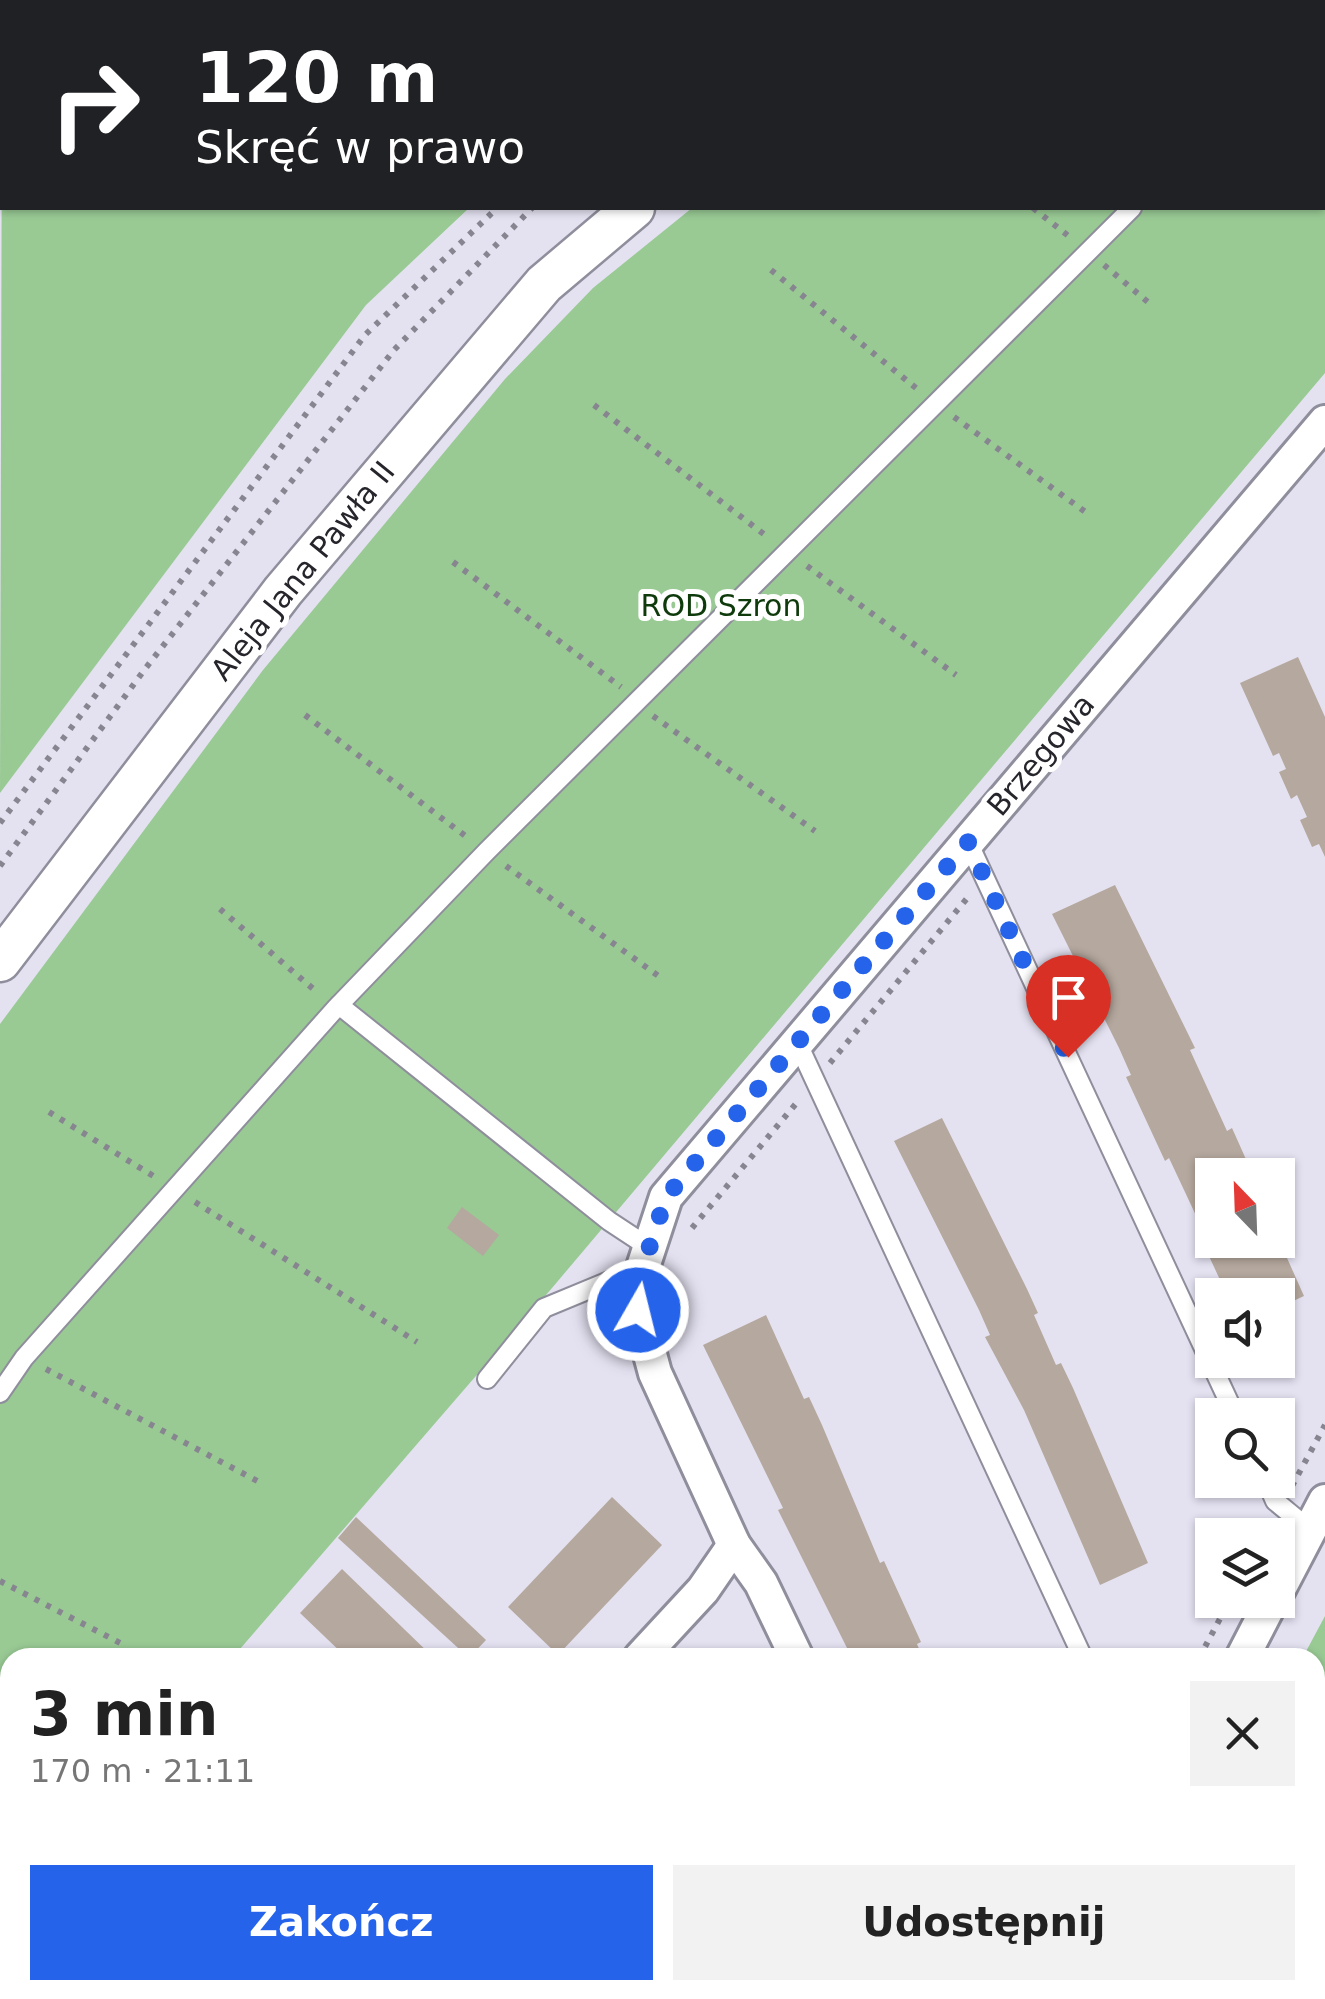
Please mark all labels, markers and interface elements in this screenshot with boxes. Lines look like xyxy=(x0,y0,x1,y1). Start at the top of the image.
text: 120 m xyxy=(195,37,438,119)
icon: right xyxy=(30,40,160,170)
text: Skręć w prawo xyxy=(195,121,525,174)
street label: Aleja Jana Pawła II xyxy=(204,454,402,687)
park label: ROD Szron xyxy=(641,588,801,623)
street label: Brzegowa xyxy=(980,687,1101,822)
pin xyxy=(1026,955,1111,1058)
icon: arrive xyxy=(1041,970,1096,1025)
north arrow xyxy=(1195,1158,1295,1258)
map controls xyxy=(1195,1158,1295,1618)
position arrow xyxy=(586,1258,690,1362)
button: sound xyxy=(1195,1278,1295,1378)
button: search xyxy=(1195,1398,1295,1498)
button: layers xyxy=(1195,1518,1295,1618)
text: 3 min xyxy=(30,1679,218,1749)
button: close xyxy=(1190,1681,1295,1786)
text: 170 m · 21:11 xyxy=(30,1752,255,1790)
button: Zakończ xyxy=(30,1865,653,1980)
button: Udostępnij xyxy=(673,1865,1295,1980)

